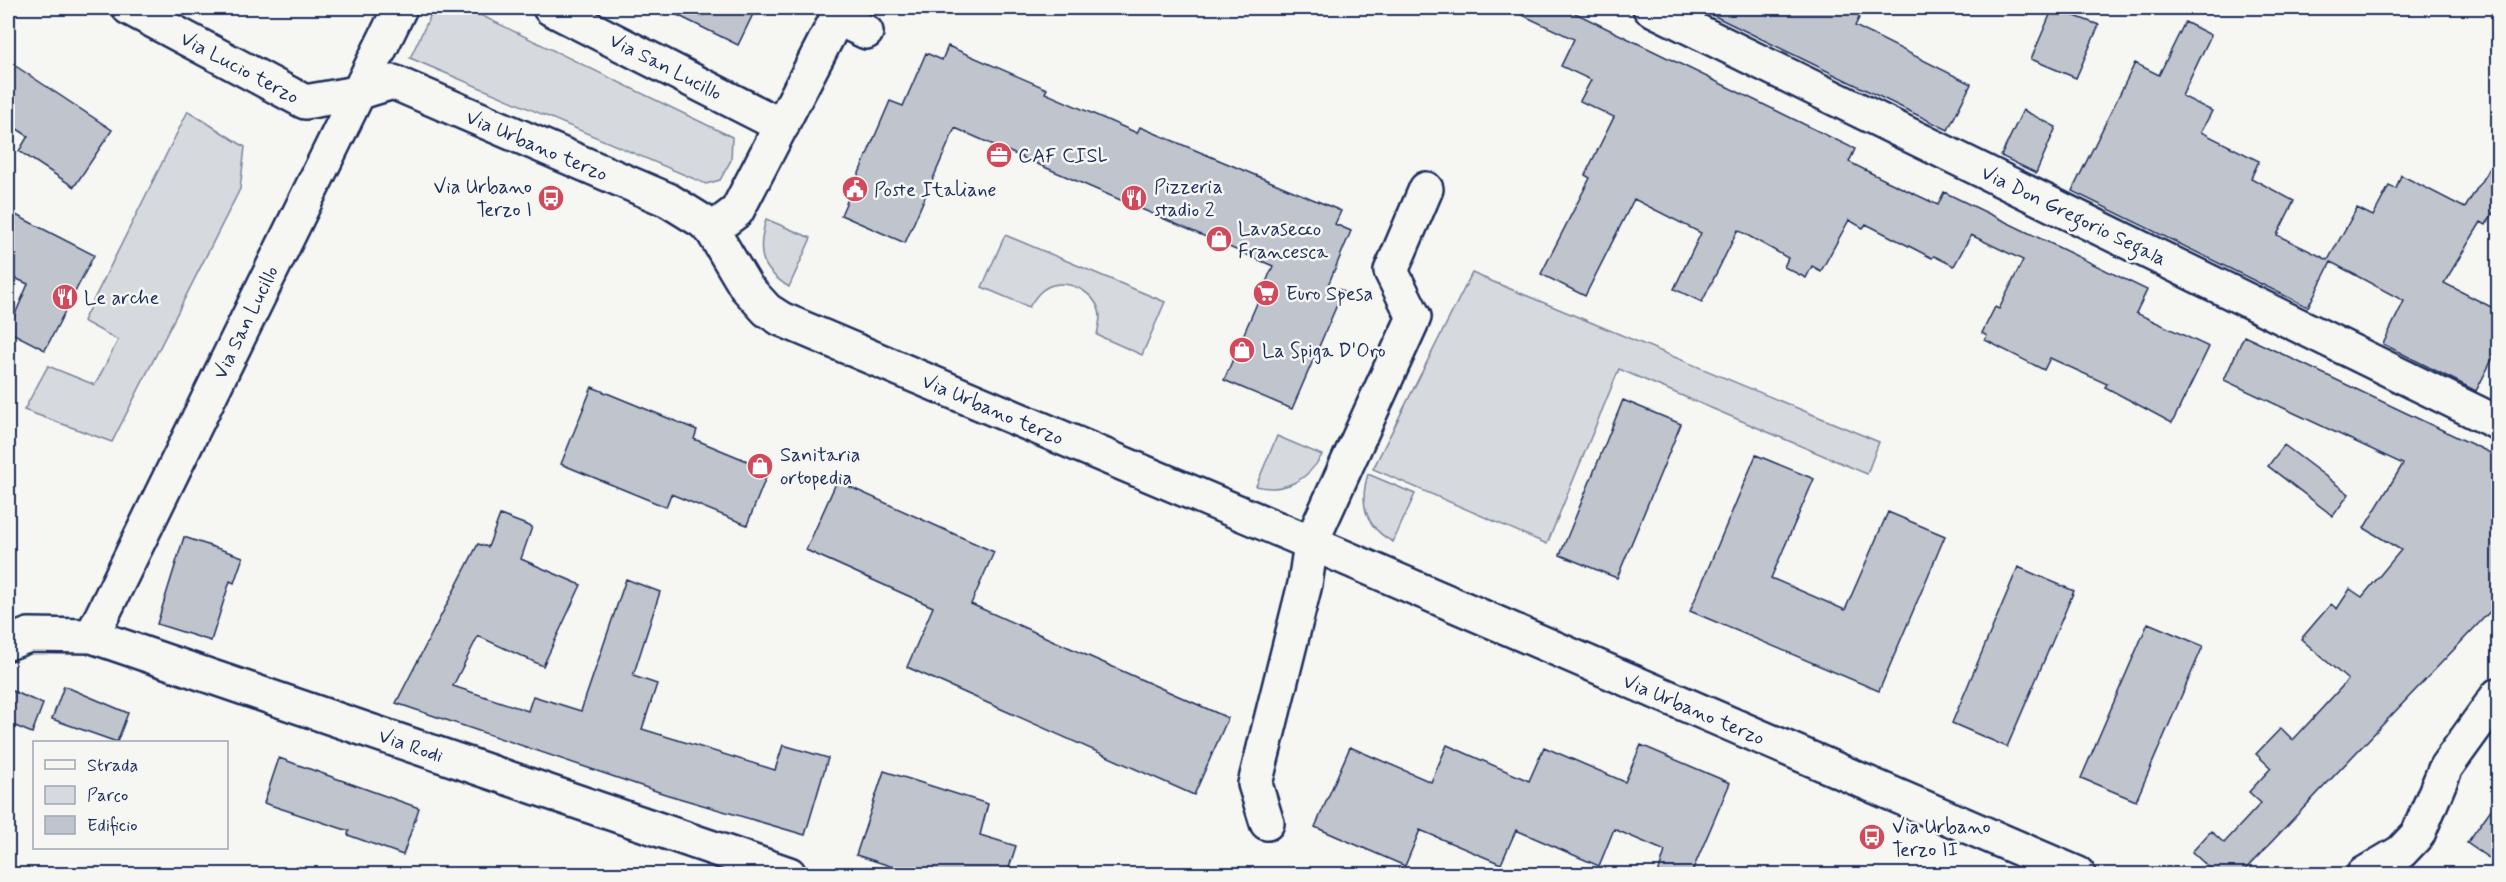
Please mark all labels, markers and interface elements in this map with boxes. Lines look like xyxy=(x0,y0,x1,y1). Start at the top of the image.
street label: Via Lucio terzo xyxy=(175,26,303,111)
street label: Via San Lucillo xyxy=(604,27,726,107)
street label: Via Urbano terzo xyxy=(461,104,612,188)
office icon: CAF CISL xyxy=(984,140,1014,170)
place label: CAF CISL xyxy=(1018,143,1108,170)
street label: Via Don Gregorio Segala xyxy=(1975,160,2171,275)
place label: Via Urbano Terzo I xyxy=(433,174,532,224)
public building icon: Poste Italiane xyxy=(840,174,870,204)
place label: Pizzeria stadio 2 xyxy=(1154,174,1223,224)
place label: Poste Italiane xyxy=(874,177,997,204)
bus stop icon: Via Urbano Terzo I xyxy=(536,183,566,213)
restaurant icon: Pizzeria stadio 2 xyxy=(1119,183,1149,213)
place label: Lavasecco Francesca xyxy=(1238,216,1329,266)
shop icon: Lavasecco Francesca xyxy=(1204,224,1234,254)
street label: Via San Lucillo xyxy=(207,261,285,384)
supermarket icon: Euro Spesa xyxy=(1251,278,1281,308)
place label: Euro Spesa xyxy=(1286,281,1373,308)
restaurant icon: Le arche xyxy=(50,282,80,312)
place label: Le arche xyxy=(84,285,159,312)
shop icon: La Spiga D'Oro xyxy=(1227,335,1257,365)
place label: La Spiga D'Oro xyxy=(1262,338,1386,365)
street label: Via Urbano terzo xyxy=(917,368,1068,452)
place label: Sanitaria ortopedia xyxy=(780,442,860,492)
shop icon: Sanitaria ortopedia xyxy=(745,451,775,481)
street label: Via Urbano terzo xyxy=(1618,668,1769,752)
street label: Via Rodi xyxy=(375,723,446,770)
legend xyxy=(33,741,228,849)
text: Strada xyxy=(87,754,138,778)
text: Parco xyxy=(87,784,128,808)
text: Edificio xyxy=(87,814,138,838)
place label: Via Urbano Terzo II xyxy=(1892,814,1991,864)
bus stop icon: Via Urbano Terzo II xyxy=(1857,822,1887,852)

